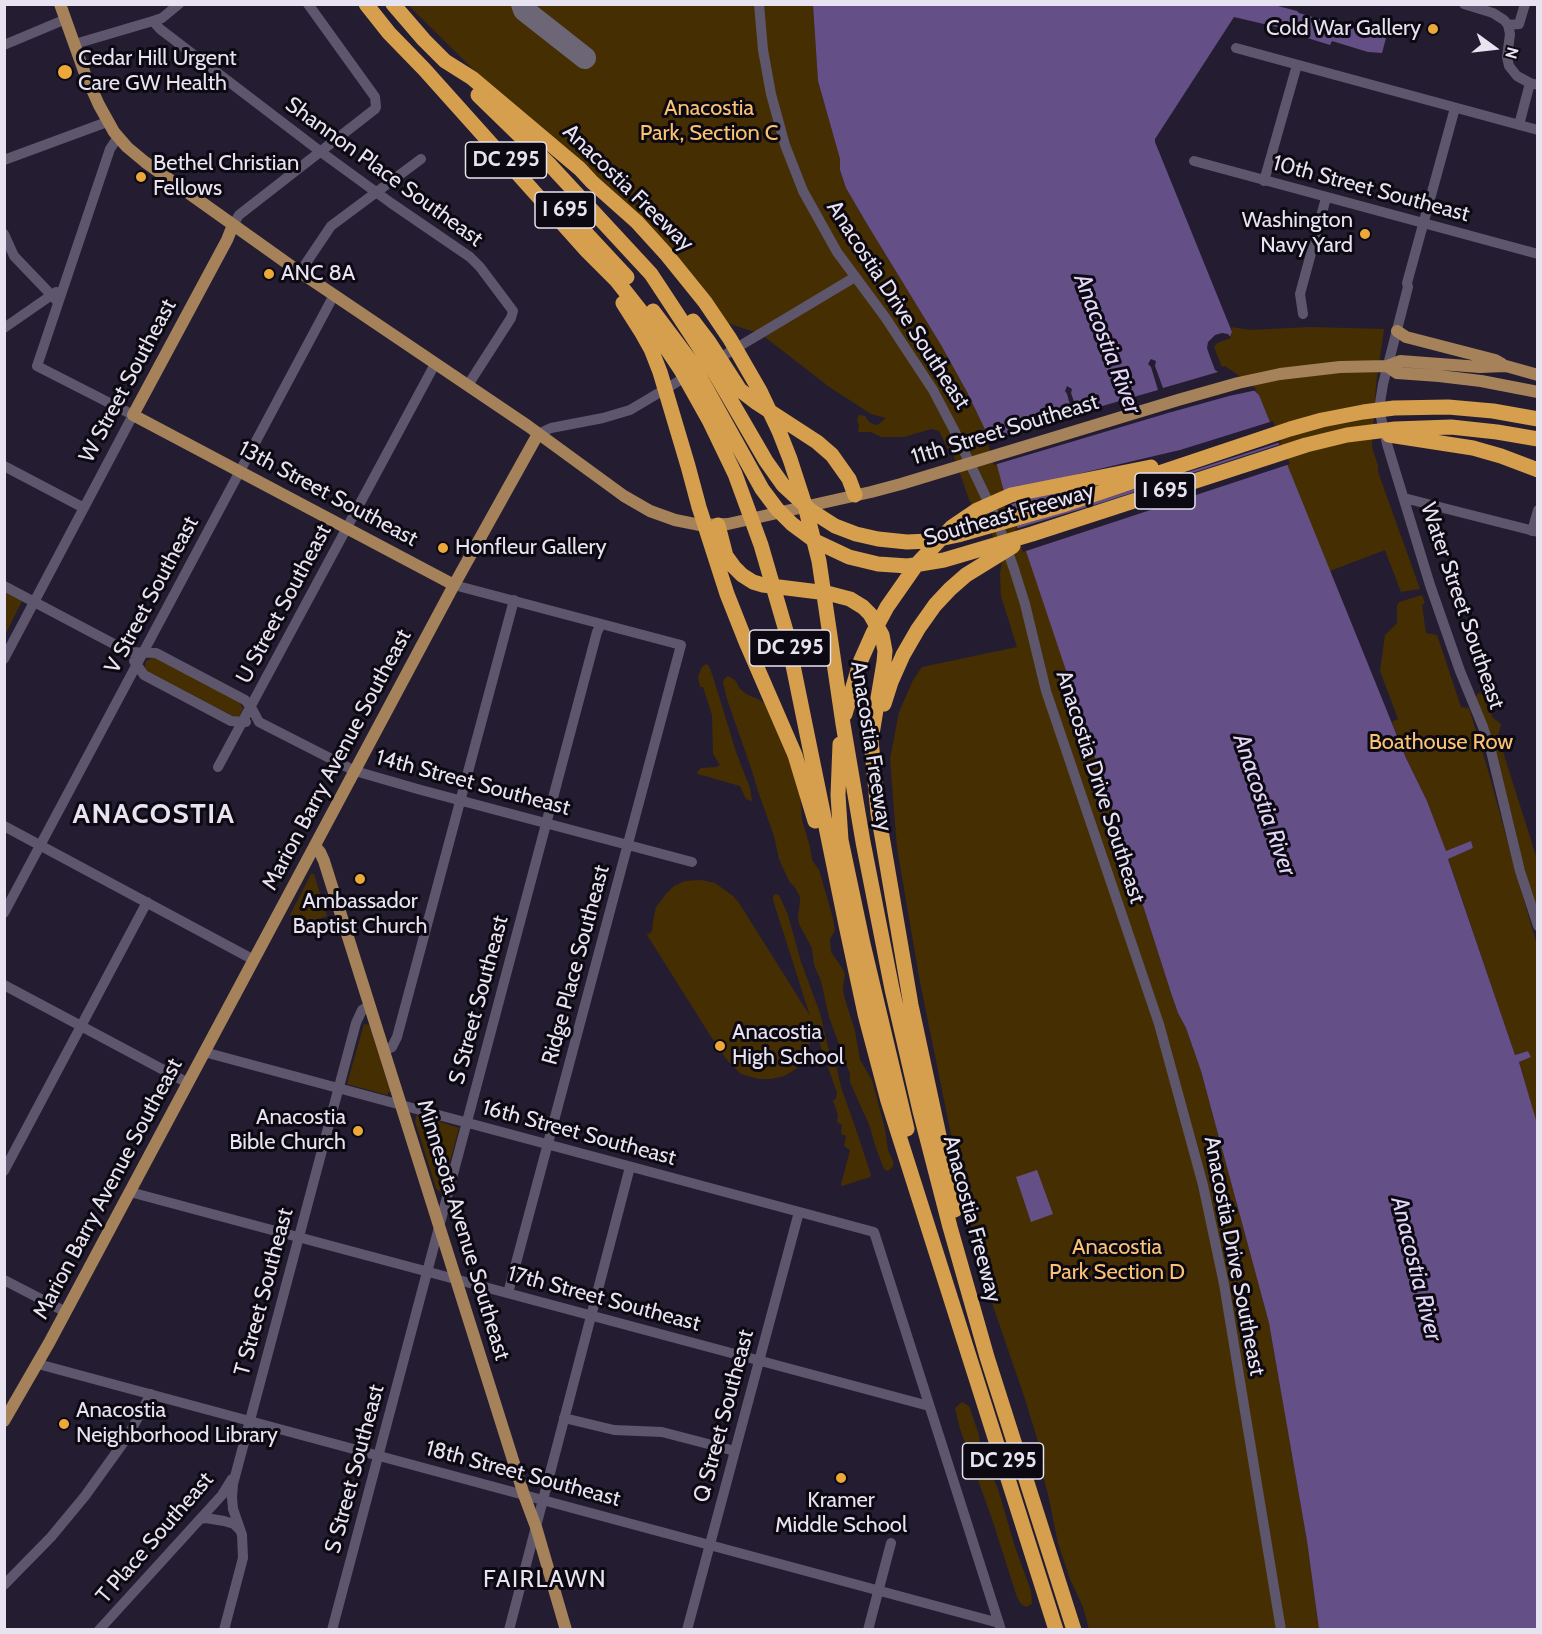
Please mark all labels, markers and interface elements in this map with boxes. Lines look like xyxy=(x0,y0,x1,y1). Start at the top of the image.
place label: Cold War Gallery xyxy=(1266,16,1421,42)
north arrow xyxy=(1464,18,1524,78)
marker: Cold War Gallery xyxy=(1426,22,1440,36)
text: N xyxy=(1501,45,1523,61)
place label: Cedar Hill Urgent Care GW Health xyxy=(78,46,237,98)
marker: Cedar Hill Urgent Care GW Health xyxy=(56,63,74,81)
street label: Shannon Place Southeast xyxy=(280,91,488,253)
park label: Anacostia Park, Section C xyxy=(640,96,778,148)
street label: Anacostia Freeway xyxy=(557,119,699,257)
road number: DC 295 xyxy=(466,142,546,178)
street label: 10th Street Southeast xyxy=(1270,150,1472,228)
place label: Bethel Christian Fellows xyxy=(153,151,299,202)
marker: Bethel Christian Fellows xyxy=(134,170,148,184)
road number: I 695 xyxy=(535,192,595,228)
street label: Anacostia Drive Southeast xyxy=(821,196,975,414)
place label: Washington Navy Yard xyxy=(1242,208,1353,260)
marker: Washington Navy Yard xyxy=(1358,227,1372,241)
place label: ANC 8A xyxy=(281,261,355,287)
marker: ANC 8A xyxy=(262,267,276,281)
water label: Anacostia River xyxy=(1067,270,1147,418)
street label: W Street Southeast xyxy=(74,295,182,467)
street label: 11th Street Southeast xyxy=(908,389,1102,471)
street label: 13th Street Southeast xyxy=(234,436,422,552)
road number: I 695 xyxy=(1135,473,1195,509)
street label: Southeast Freeway xyxy=(921,478,1097,552)
street label: Water Street Southeast xyxy=(1414,499,1510,713)
street label: V Street Southeast xyxy=(99,512,205,678)
street label: U Street Southeast xyxy=(231,520,337,688)
place label: Honfleur Gallery xyxy=(455,535,607,561)
marker: Honfleur Gallery xyxy=(436,541,450,555)
street label: Marion Barry Avenue Southeast xyxy=(257,625,417,895)
road number: DC 295 xyxy=(750,630,830,666)
street label: Anacostia Freeway xyxy=(845,659,897,833)
street label: Anacostia Drive Southeast xyxy=(1050,667,1150,907)
water label: Anacostia River xyxy=(1226,730,1302,880)
park label: Boathouse Row xyxy=(1369,730,1513,756)
street label: 14th Street Southeast xyxy=(373,744,573,822)
district label: ANACOSTIA xyxy=(72,798,236,832)
street label: Ridge Place Southeast xyxy=(537,862,615,1068)
marker: Ambassador Baptist Church xyxy=(353,872,367,886)
place label: Ambassador Baptist Church xyxy=(293,889,427,940)
street label: S Street Southeast xyxy=(444,913,514,1087)
place label: Anacostia High School xyxy=(732,1020,844,1072)
marker: Anacostia High School xyxy=(713,1039,727,1053)
street label: Marion Barry Avenue Southeast xyxy=(28,1054,188,1324)
street label: 16th Street Southeast xyxy=(479,1094,679,1172)
street label: Minnesota Avenue Southeast xyxy=(411,1097,515,1363)
place label: Anacostia Bible Church xyxy=(229,1105,346,1156)
marker: Anacostia Bible Church xyxy=(351,1124,365,1138)
street label: Anacostia Freeway xyxy=(937,1133,1007,1305)
street label: Anacostia Drive Southeast xyxy=(1198,1134,1270,1378)
water label: Anacostia River xyxy=(1384,1194,1448,1344)
street label: T Street Southeast xyxy=(229,1205,299,1379)
park label: Anacostia Park Section D xyxy=(1049,1235,1185,1286)
street label: 17th Street Southeast xyxy=(505,1261,703,1337)
street label: Q Street Southeast xyxy=(688,1327,760,1505)
street label: S Street Southeast xyxy=(320,1382,390,1556)
place label: Anacostia Neighborhood Library xyxy=(76,1398,278,1450)
marker: Anacostia Neighborhood Library xyxy=(57,1417,71,1431)
street label: 18th Street Southeast xyxy=(423,1435,623,1513)
road number: DC 295 xyxy=(962,1443,1044,1479)
street label: T Place Southeast xyxy=(91,1467,219,1609)
marker: Kramer Middle School xyxy=(834,1471,848,1485)
place label: Kramer Middle School xyxy=(775,1488,907,1540)
district label: FAIRLAWN xyxy=(483,1566,607,1594)

